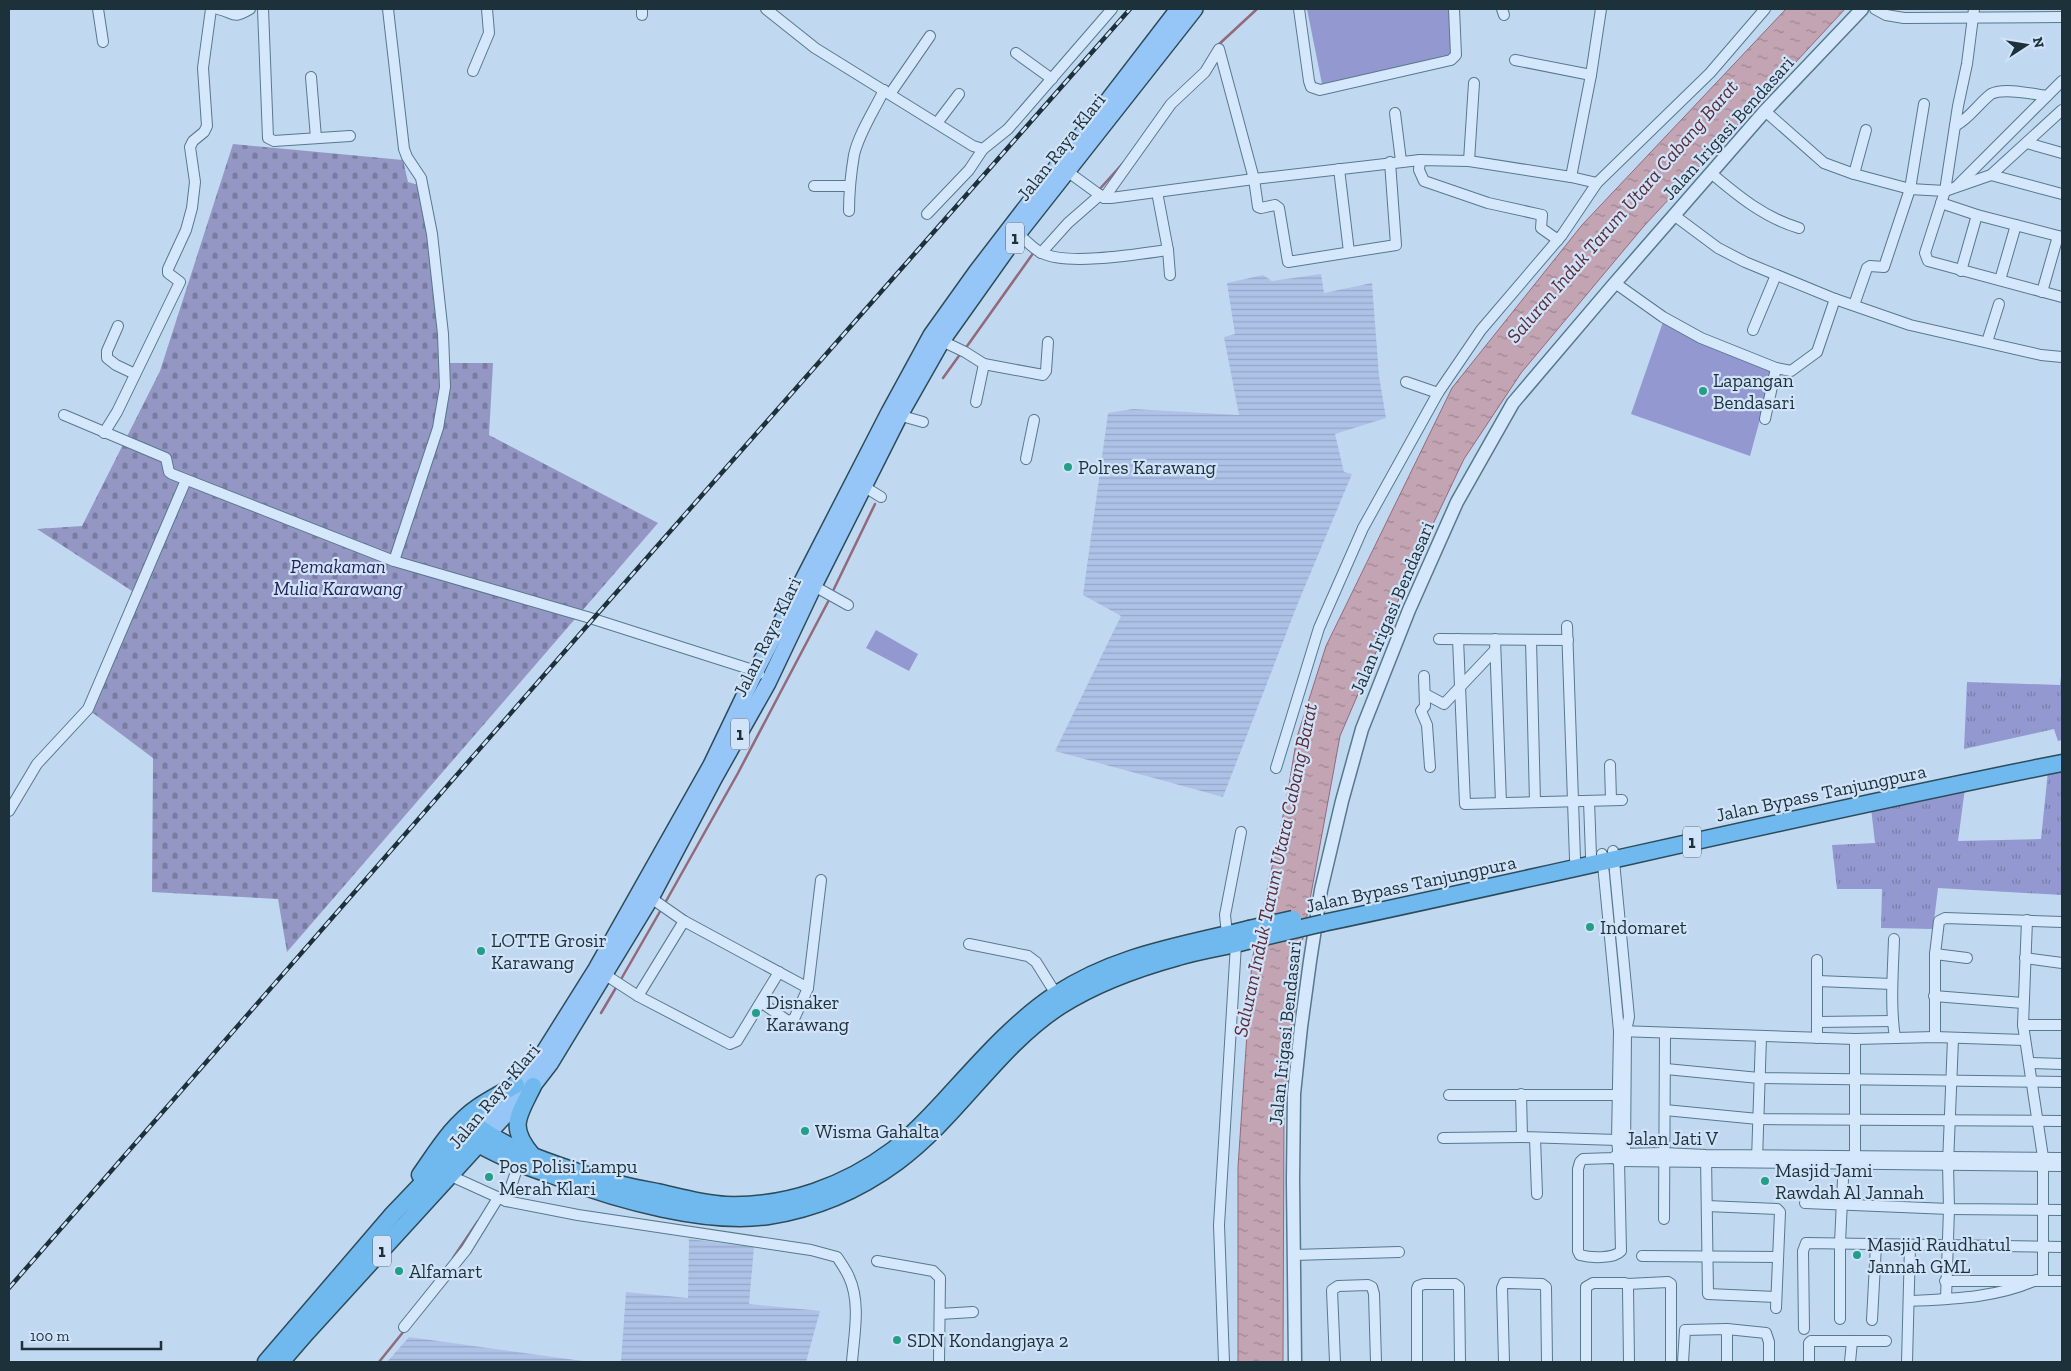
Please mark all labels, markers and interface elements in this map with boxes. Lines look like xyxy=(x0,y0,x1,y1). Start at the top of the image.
north arrow xyxy=(2001,20,2051,70)
text: N xyxy=(2029,35,2048,50)
street label: Jalan Irigasi Bendasari xyxy=(1657,51,1799,205)
water label: Saluran Induk Tarum Utara Cabang Barat xyxy=(1501,74,1743,347)
street label: Jalan Raya Klari xyxy=(1012,89,1110,205)
road number: 1 xyxy=(1006,222,1024,254)
place label: Lapangan Bendasari xyxy=(1713,369,1795,414)
marker: Lapangan Bendasari xyxy=(1697,385,1709,397)
place label: Polres Karawang xyxy=(1078,456,1217,479)
marker: Polres Karawang xyxy=(1062,461,1074,473)
street label: Jalan Irigasi Bendasari xyxy=(1345,518,1439,698)
park label: Pemakaman Mulia Karawang xyxy=(274,555,403,600)
street label: Jalan Raya Klari xyxy=(728,573,806,701)
water label: Saluran Induk Tarum Utara Cabang Barat xyxy=(1228,701,1322,1039)
road number: 1 xyxy=(731,719,749,750)
street label: Jalan Bypass Tanjungpura xyxy=(1714,759,1928,827)
road number: 1 xyxy=(1683,826,1701,858)
street label: Jalan Bypass Tanjungpura xyxy=(1304,850,1518,918)
place label: Indomaret xyxy=(1600,916,1687,939)
marker: Indomaret xyxy=(1584,921,1596,933)
place label: LOTTE Grosir Karawang xyxy=(491,929,607,974)
street label: Jalan Irigasi Bendasari xyxy=(1264,940,1306,1126)
marker: LOTTE Grosir Karawang xyxy=(475,945,487,957)
place label: Disnaker Karawang xyxy=(766,991,850,1036)
marker: Disnaker Karawang xyxy=(750,1007,762,1019)
street label: Jalan Raya Klari xyxy=(443,1039,545,1153)
place label: Wisma Gahalta xyxy=(815,1120,939,1143)
marker: Wisma Gahalta xyxy=(799,1125,811,1137)
street label: Jalan Jati V xyxy=(1626,1127,1719,1150)
place label: Pos Polisi Lampu Merah Klari xyxy=(499,1155,638,1200)
place label: Masjid Jami Rawdah Al Jannah xyxy=(1775,1159,1924,1204)
marker: Pos Polisi Lampu Merah Klari xyxy=(483,1171,495,1183)
marker: Masjid Jami Rawdah Al Jannah xyxy=(1759,1175,1771,1187)
place label: Masjid Raudhatul Jannah GML xyxy=(1867,1233,2011,1278)
road number: 1 xyxy=(373,1236,391,1266)
marker: Masjid Raudhatul Jannah GML xyxy=(1851,1249,1863,1261)
place label: Alfamart xyxy=(409,1260,482,1283)
marker: Alfamart xyxy=(393,1265,405,1277)
scale bar xyxy=(22,1318,161,1350)
text: 100 m xyxy=(30,1327,69,1345)
place label: SDN Kondangjaya 2 xyxy=(907,1329,1069,1352)
marker: SDN Kondangjaya 2 xyxy=(891,1334,903,1346)

